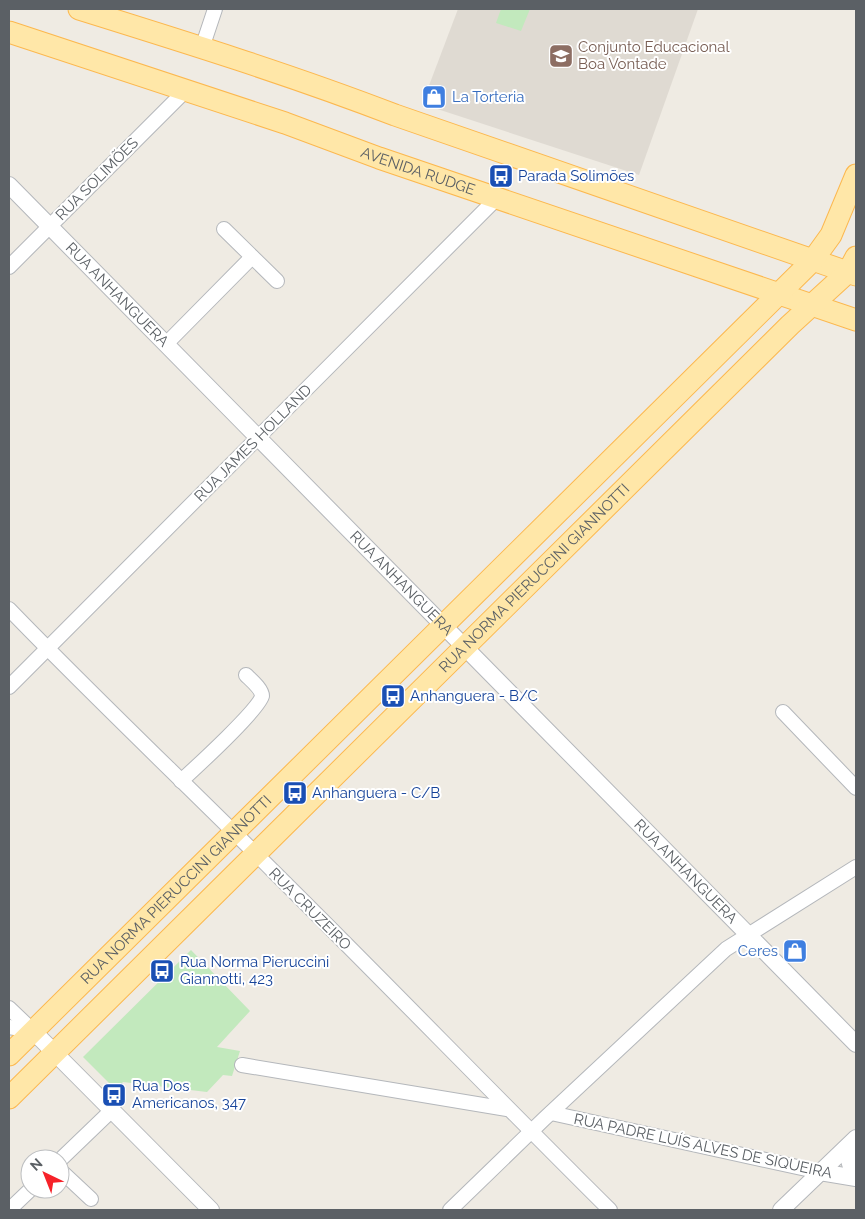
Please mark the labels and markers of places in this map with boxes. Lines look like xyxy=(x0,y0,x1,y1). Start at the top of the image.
place label: Conjunto Educacional Boa Vontade xyxy=(578,38,730,73)
school or university icon: Conjunto Educacional Boa Vontade xyxy=(548,43,574,69)
shop icon: La Torteria xyxy=(421,84,447,110)
place label: La Torteria xyxy=(452,88,524,106)
bus stop icon: Parada Solimões xyxy=(488,163,514,189)
place label: Parada Solimões xyxy=(518,167,634,185)
bus stop icon: Anhanguera - B/C xyxy=(380,683,406,709)
place label: Anhanguera - B/C xyxy=(410,687,538,705)
bus stop icon: Anhanguera - C/B xyxy=(282,780,308,806)
place label: Anhanguera - C/B xyxy=(312,784,440,802)
shop icon: Ceres xyxy=(782,938,808,964)
place label: Ceres xyxy=(738,942,778,960)
place label: Rua Norma Pieruccini Giannotti, 423 xyxy=(180,953,329,988)
bus stop icon: Rua Norma Pieruccini Giannotti, 423 xyxy=(149,958,175,984)
place label: Rua Dos Americanos, 347 xyxy=(132,1077,246,1112)
bus stop icon: Rua Dos Americanos, 347 xyxy=(101,1082,127,1108)

